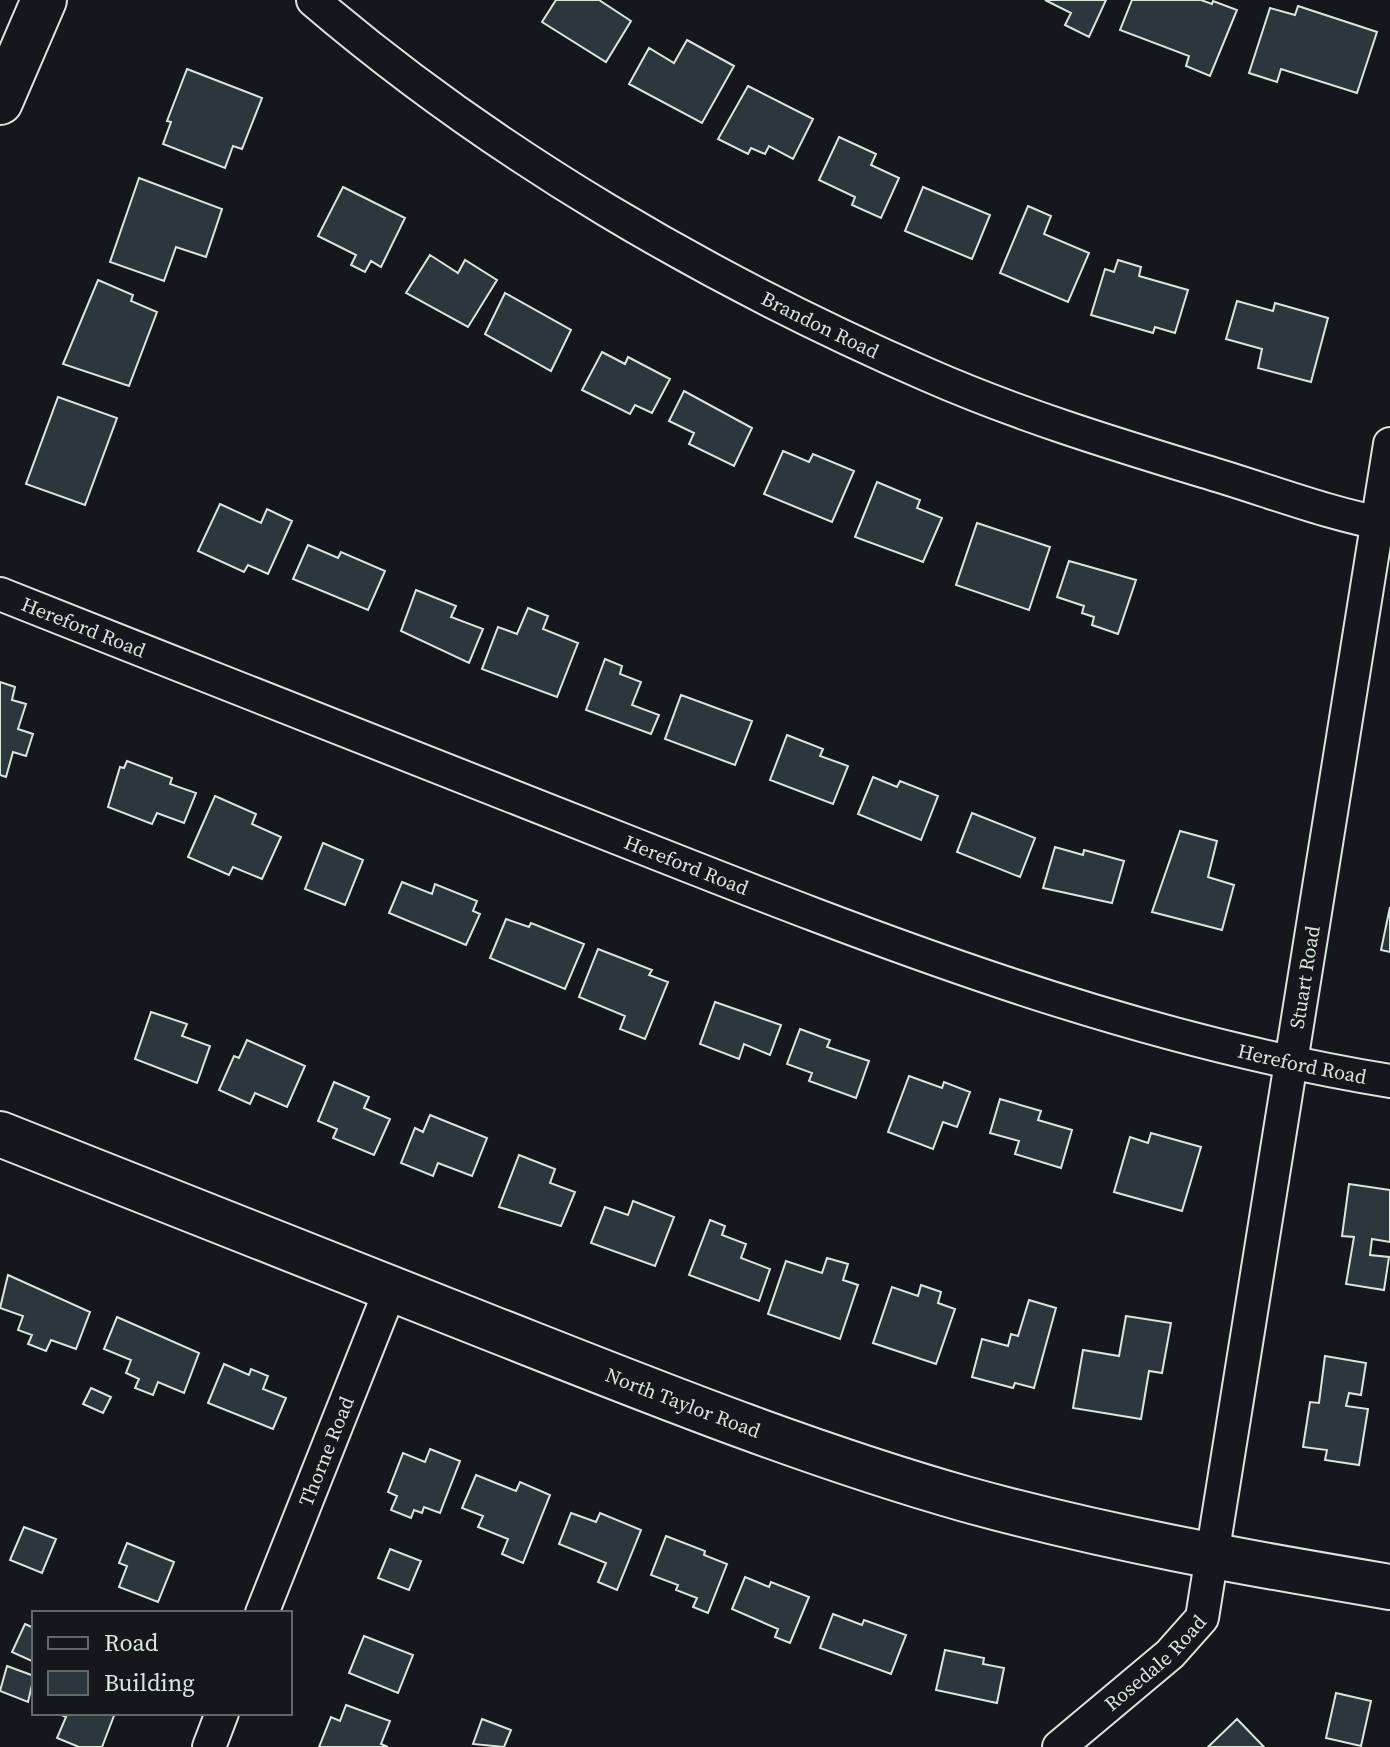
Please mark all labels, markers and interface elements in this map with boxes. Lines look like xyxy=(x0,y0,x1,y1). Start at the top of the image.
street label: Brandon Road xyxy=(757,284,884,366)
street label: Hereford Road xyxy=(18,590,150,665)
street label: Hereford Road xyxy=(620,828,753,902)
street label: Stuart Road xyxy=(1283,923,1327,1031)
street label: Hereford Road xyxy=(1235,1037,1370,1091)
street label: North Taylor Road xyxy=(601,1361,765,1445)
street label: Thorne Road xyxy=(292,1392,361,1510)
street label: Rosedale Road xyxy=(1098,1608,1213,1717)
legend xyxy=(32,1611,292,1715)
text: Road xyxy=(104,1626,159,1659)
text: Building xyxy=(104,1666,195,1699)

